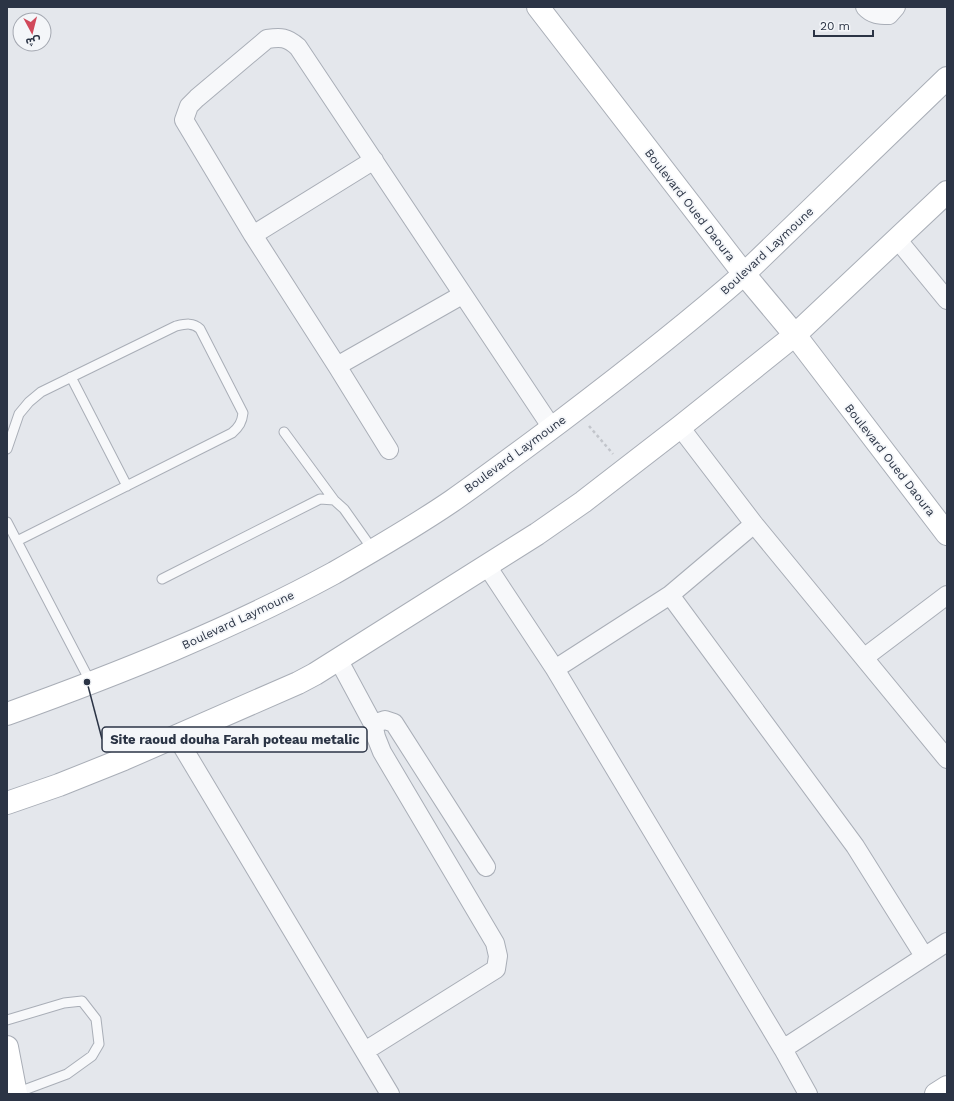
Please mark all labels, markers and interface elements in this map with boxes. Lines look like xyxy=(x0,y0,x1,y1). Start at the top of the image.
north arrow xyxy=(12,12,52,52)
scale bar xyxy=(814,12,873,38)
text: 20 m xyxy=(820,19,850,33)
text: ش xyxy=(25,34,41,49)
street label: Boulevard Oued Daoura xyxy=(642,146,738,264)
street label: Boulevard Laymoune xyxy=(718,204,817,298)
street label: Boulevard Oued Daoura xyxy=(842,401,938,519)
street label: Boulevard Laymoune xyxy=(461,412,569,496)
street label: Boulevard Laymoune xyxy=(180,588,296,652)
callout: Site raoud douha Farah poteau metalic xyxy=(102,727,367,752)
text: Site raoud douha Farah poteau metalic xyxy=(110,732,360,747)

